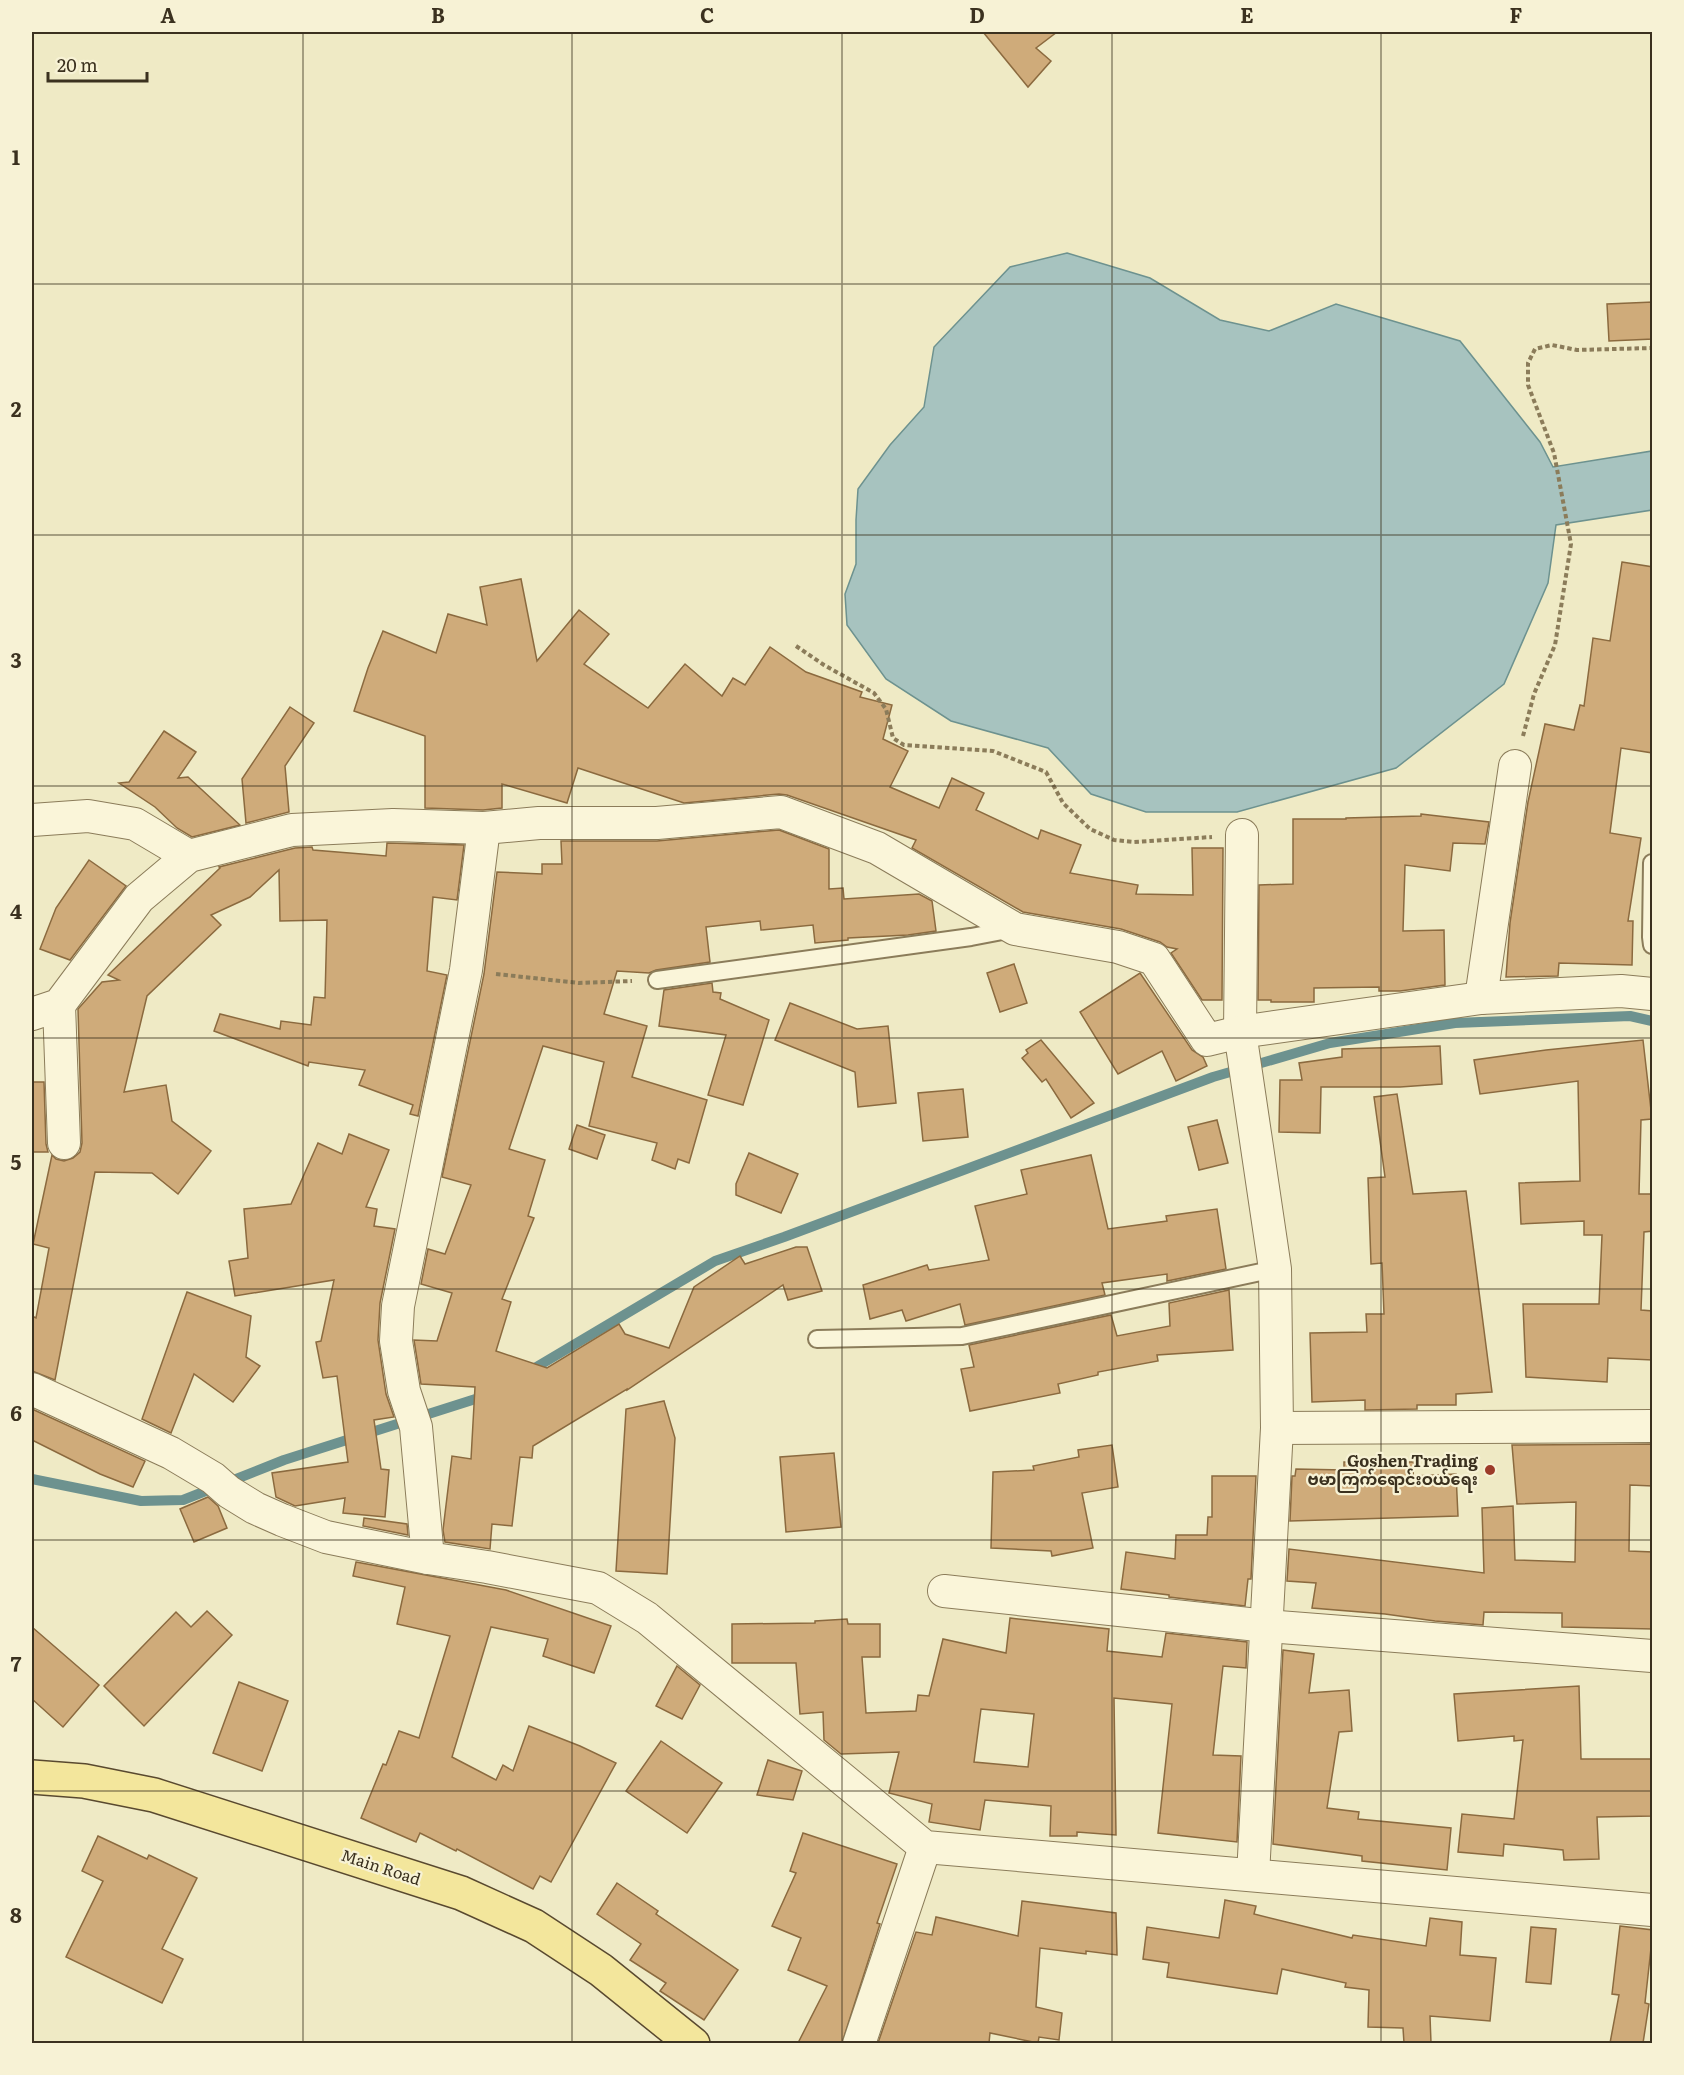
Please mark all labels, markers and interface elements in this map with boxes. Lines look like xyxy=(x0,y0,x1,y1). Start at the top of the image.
text: A xyxy=(160,0,176,29)
text: B xyxy=(431,0,445,29)
text: C xyxy=(700,0,714,29)
text: D xyxy=(969,0,985,29)
text: E xyxy=(1240,0,1254,29)
text: F xyxy=(1510,0,1523,29)
scale bar xyxy=(48,45,147,83)
text: 20 m xyxy=(57,51,98,78)
text: 1 xyxy=(12,141,20,171)
text: 2 xyxy=(11,393,22,423)
text: 3 xyxy=(10,644,22,674)
text: 4 xyxy=(10,895,22,925)
text: 5 xyxy=(11,1146,22,1176)
text: 6 xyxy=(10,1397,22,1427)
place label: Goshen Trading ဗမာကြက်ရောင်းဝယ်ရေး xyxy=(1307,1448,1478,1493)
marker: Goshen Trading ဗမာကြက်ရောင်းဝယ်ရေး xyxy=(1483,1463,1497,1477)
text: 7 xyxy=(11,1648,22,1678)
street label: Main Road xyxy=(338,1842,424,1890)
text: 8 xyxy=(10,1899,22,1929)

